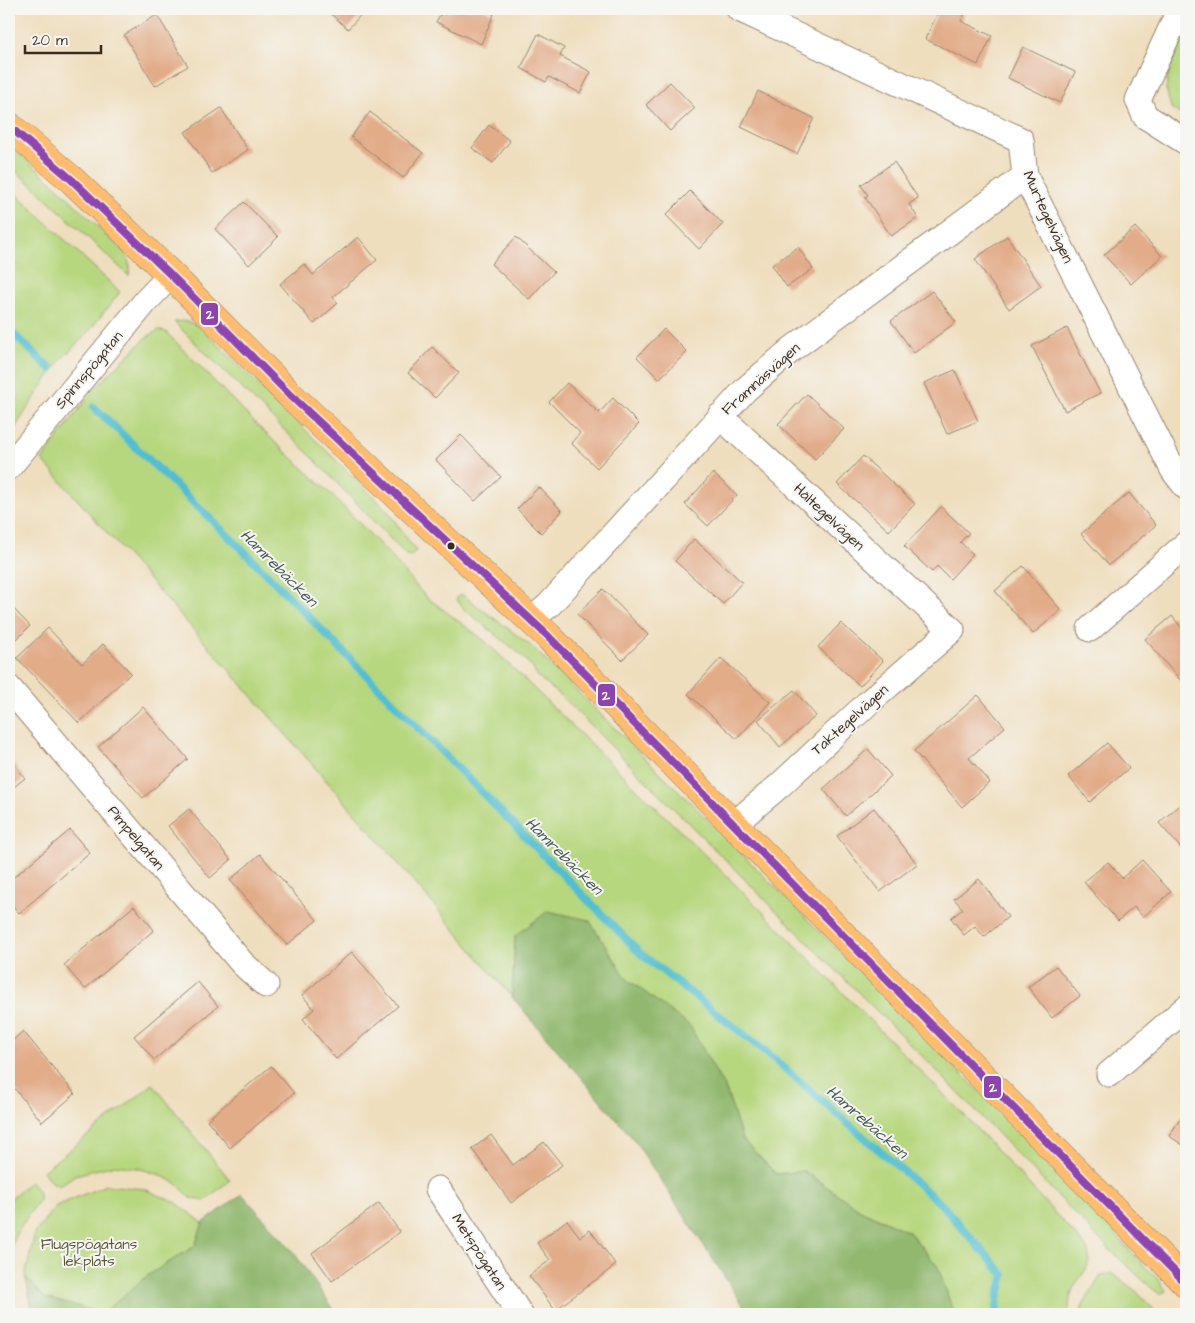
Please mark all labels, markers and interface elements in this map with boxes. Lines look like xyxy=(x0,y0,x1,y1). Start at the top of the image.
scale bar xyxy=(25,22,101,54)
text: 20 m xyxy=(32,30,68,51)
street label: Murtegelvägen xyxy=(1017,167,1079,267)
line badge: 2 xyxy=(200,302,219,326)
text: 2 xyxy=(205,305,215,325)
street label: Spinnspögatan xyxy=(50,326,129,414)
street label: Framnäsvägen xyxy=(717,338,806,421)
street label: Håltegelvägen xyxy=(788,479,870,557)
water label: Hamrebäcken xyxy=(235,524,324,613)
unlabelled marker xyxy=(446,541,456,551)
street label: Taktegelvägen xyxy=(807,679,894,761)
line badge: 2 xyxy=(597,683,616,707)
text: 2 xyxy=(601,686,611,706)
street label: Pimpelgatan xyxy=(102,801,170,876)
water label: Hamrebäcken xyxy=(520,812,609,901)
line badge: 2 xyxy=(983,1075,1002,1099)
text: 2 xyxy=(988,1078,998,1098)
water label: Hamrebäcken xyxy=(821,1080,914,1165)
street label: Metspögatan xyxy=(446,1210,512,1295)
park label: Flugspögatans lekplats xyxy=(41,1234,138,1272)

